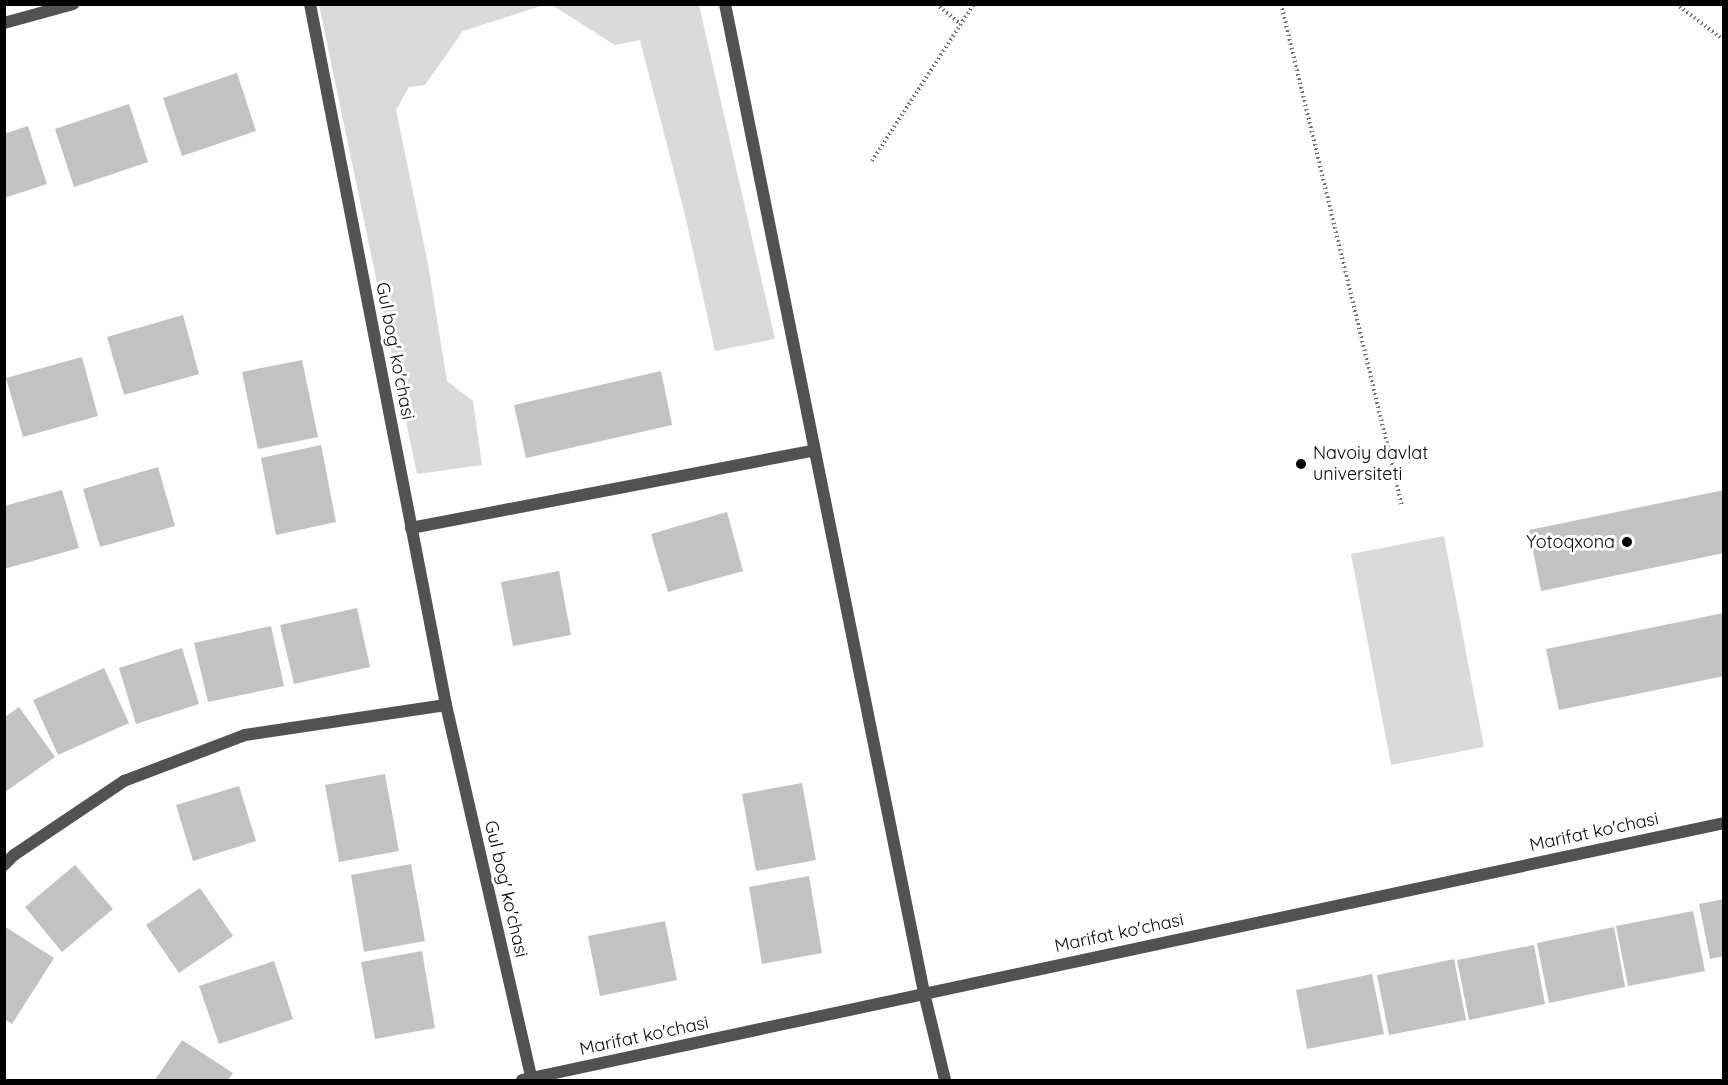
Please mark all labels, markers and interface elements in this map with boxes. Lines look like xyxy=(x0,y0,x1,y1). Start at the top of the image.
street label: Gul bog' ko'chasi xyxy=(371,280,419,422)
place label: Navoiy davlat universiteti xyxy=(1313,443,1428,486)
marker: Navoiy davlat universiteti xyxy=(1294,457,1308,471)
place label: Yotoqxona xyxy=(1526,531,1615,553)
marker: Yotoqxona xyxy=(1620,535,1634,549)
street label: Marifat ko'chasi xyxy=(1528,808,1660,856)
street label: Gul bog' ko'chasi xyxy=(480,819,532,959)
street label: Marifat ko'chasi xyxy=(1053,909,1185,957)
street label: Marifat ko'chasi xyxy=(578,1012,710,1060)

